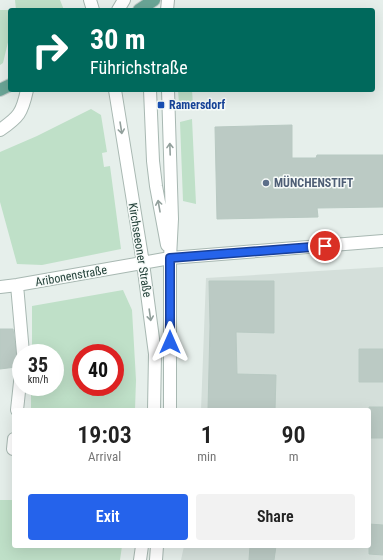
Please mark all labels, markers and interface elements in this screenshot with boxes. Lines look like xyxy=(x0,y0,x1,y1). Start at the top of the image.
text: 30 m xyxy=(90,23,146,56)
icon: right xyxy=(24,24,76,76)
text: Führichstraße xyxy=(90,57,188,78)
place label: Ramersdorf xyxy=(169,98,225,112)
marker: Ramersdorf xyxy=(156,100,166,110)
one-way arrow xyxy=(117,122,125,135)
one-way arrow xyxy=(166,143,174,156)
place label: MÜNCHENSTIFT xyxy=(274,175,354,190)
marker: MÜNCHENSTIFT xyxy=(261,178,271,188)
one-way arrow xyxy=(155,200,163,213)
street label: Kirchseeoner Straße xyxy=(126,202,154,299)
pin xyxy=(308,229,342,263)
icon: arrive xyxy=(314,235,336,257)
street label: Aribonenstraße xyxy=(34,263,108,289)
one-way arrow xyxy=(146,308,154,321)
position arrow xyxy=(149,321,191,363)
speed limit sign: 40 xyxy=(72,344,124,396)
text: 35 xyxy=(28,353,48,377)
text: km/h xyxy=(28,374,48,385)
text: 19:03 xyxy=(77,421,132,449)
text: 1 xyxy=(201,421,213,449)
text: 90 xyxy=(282,421,306,449)
text: Arrival xyxy=(88,449,121,464)
text: min xyxy=(197,449,216,464)
text: m xyxy=(289,449,299,464)
button: Exit xyxy=(28,494,188,540)
button: Share xyxy=(196,494,355,540)

